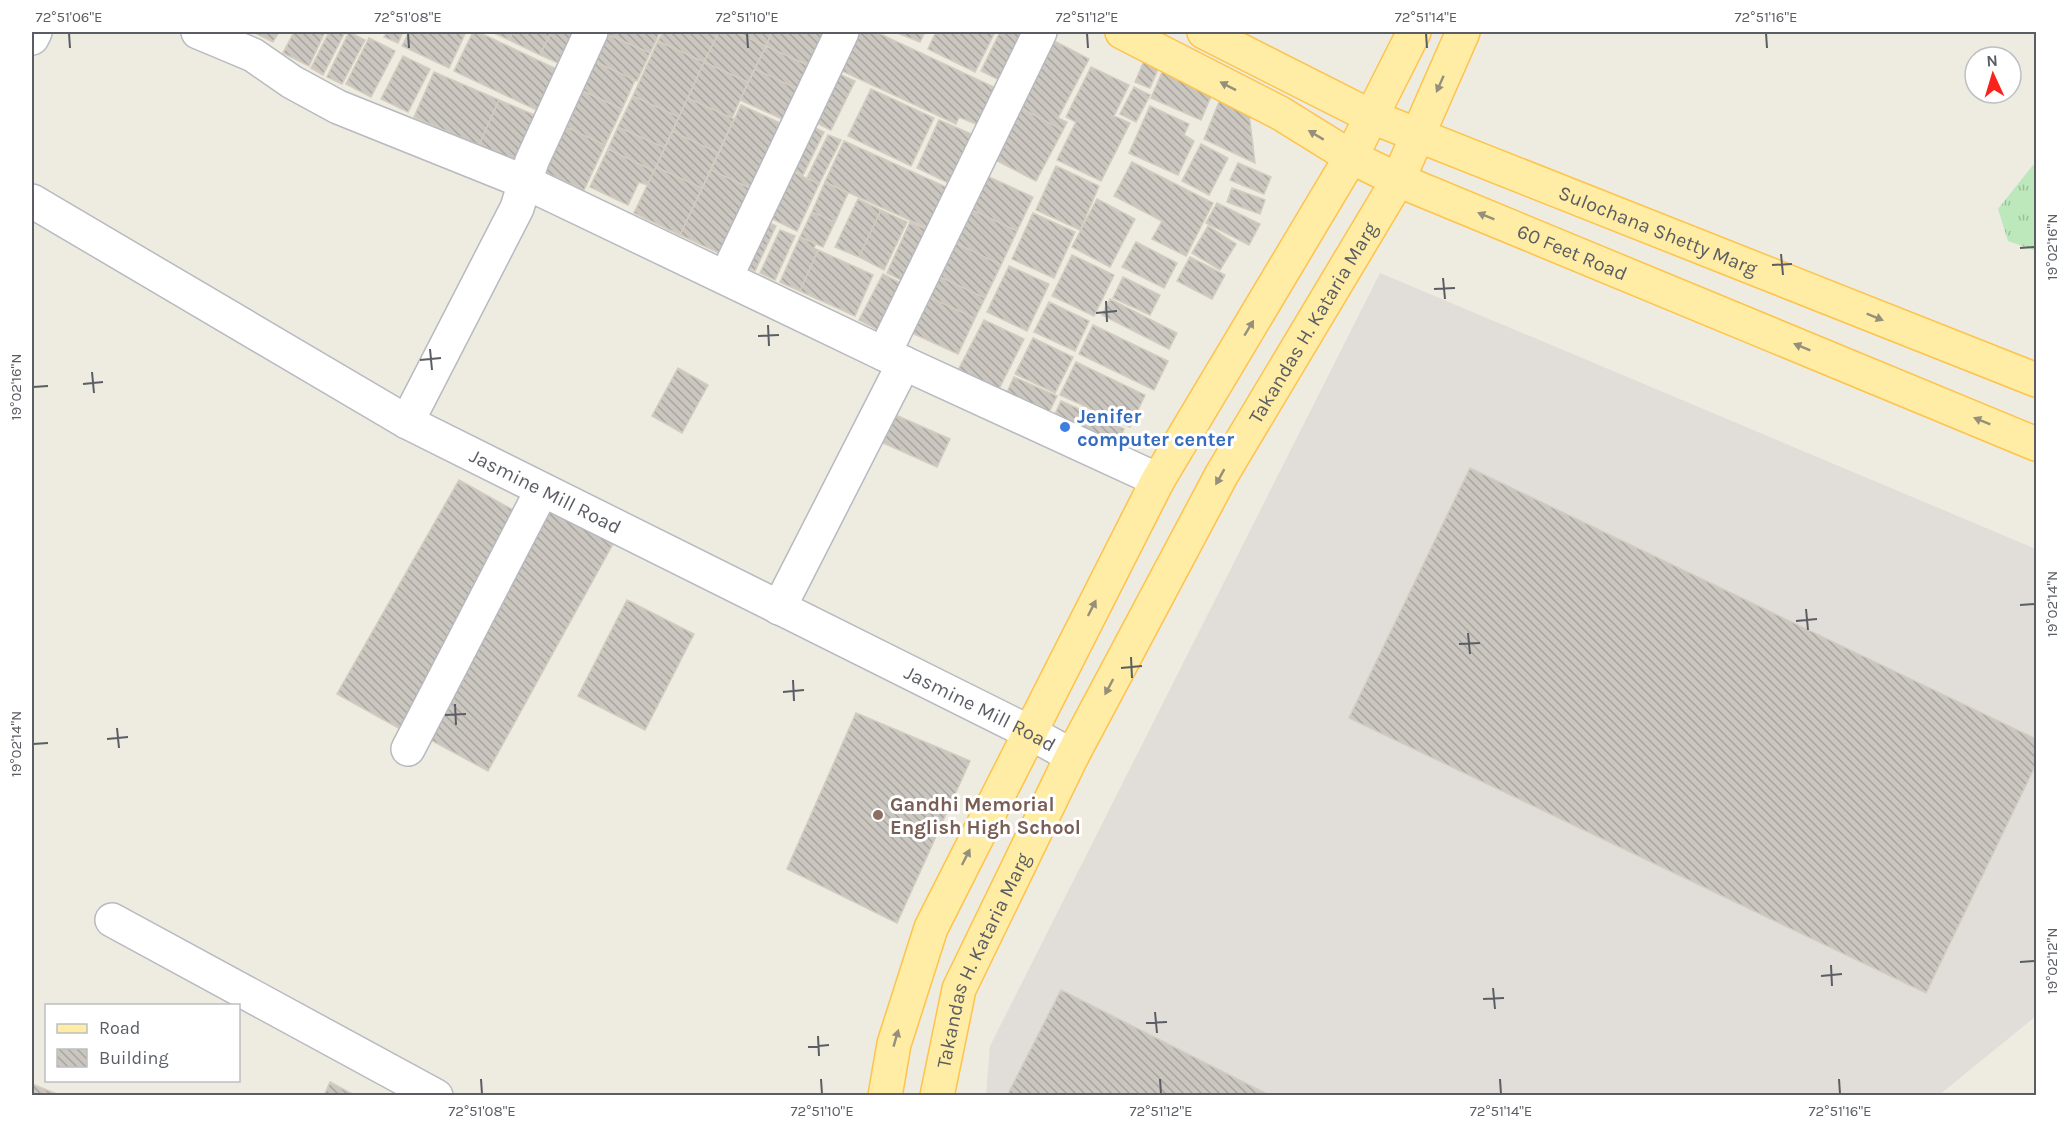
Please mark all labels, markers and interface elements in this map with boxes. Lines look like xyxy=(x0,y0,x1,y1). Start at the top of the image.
text: 72°51'06"E xyxy=(36,8,102,26)
text: 72°51'08"E xyxy=(374,8,442,26)
text: 72°51'10"E xyxy=(715,8,779,26)
text: 72°51'12"E xyxy=(1056,8,1118,26)
text: 72°51'14"E xyxy=(1395,8,1457,26)
text: 72°51'16"E xyxy=(1735,8,1797,26)
north arrow xyxy=(1963,45,2023,105)
text: N xyxy=(1986,51,1998,70)
one-way arrow xyxy=(1435,75,1445,93)
one-way arrow xyxy=(1219,82,1237,92)
one-way arrow xyxy=(1307,130,1324,140)
street label: Sulochana Shetty Marg xyxy=(1555,181,1761,280)
one-way arrow xyxy=(1477,211,1495,221)
text: 19°02'16"N xyxy=(2043,214,2061,280)
street label: Takandas H. Kataria Marg xyxy=(1244,218,1382,427)
street label: 60 Feet Road xyxy=(1514,219,1631,285)
one-way arrow xyxy=(1866,313,1884,322)
one-way arrow xyxy=(1243,320,1254,336)
one-way arrow xyxy=(1793,342,1811,351)
text: 19°02'16"N xyxy=(7,354,25,420)
place label: Jenifer computer center xyxy=(1077,405,1234,451)
one-way arrow xyxy=(1973,416,1991,426)
marker: Jenifer computer center xyxy=(1058,420,1072,434)
street label: Jasmine Mill Road xyxy=(466,444,625,538)
one-way arrow xyxy=(1215,469,1225,486)
text: 19°02'14"N xyxy=(2043,571,2061,637)
one-way arrow xyxy=(1087,599,1097,616)
street label: Jasmine Mill Road xyxy=(901,660,1060,756)
one-way arrow xyxy=(1104,678,1114,695)
text: 19°02'14"N xyxy=(7,711,25,777)
place label: Gandhi Memorial English High School xyxy=(890,793,1081,839)
marker: Gandhi Memorial English High School xyxy=(871,808,885,822)
one-way arrow xyxy=(961,848,971,865)
street label: Takandas H. Kataria Marg xyxy=(932,849,1035,1070)
text: 19°02'12"N xyxy=(2043,928,2061,994)
legend xyxy=(45,1004,240,1082)
text: Road xyxy=(99,1017,140,1039)
one-way arrow xyxy=(892,1029,901,1047)
text: Building xyxy=(99,1047,169,1069)
text: 72°51'08"E xyxy=(448,1102,516,1120)
text: 72°51'10"E xyxy=(790,1102,854,1120)
text: 72°51'12"E xyxy=(1130,1102,1192,1120)
text: 72°51'14"E xyxy=(1470,1102,1532,1120)
text: 72°51'16"E xyxy=(1809,1102,1871,1120)

